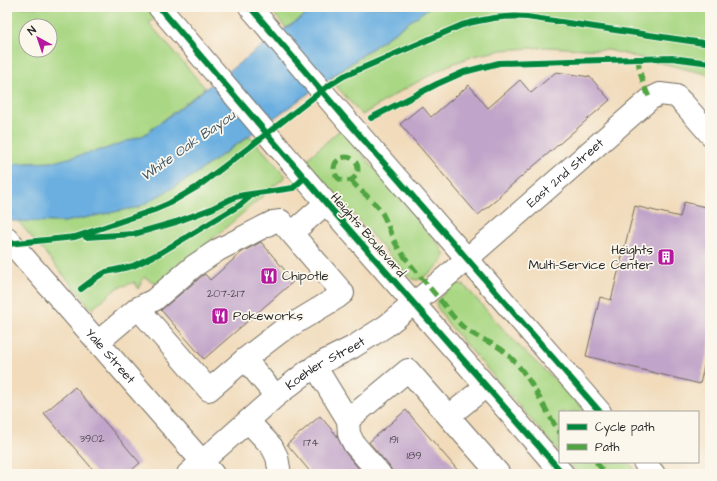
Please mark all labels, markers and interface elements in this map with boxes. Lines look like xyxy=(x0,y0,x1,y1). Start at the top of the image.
north arrow xyxy=(18,18,58,58)
text: N xyxy=(24,23,39,39)
water label: White Oak Bayou xyxy=(137,105,240,186)
street label: East 2nd Street xyxy=(523,134,608,212)
street label: Heights Boulevard xyxy=(326,189,410,282)
place label: Heights Multi-Service Center xyxy=(528,241,653,274)
building icon: Heights Multi-Service Center xyxy=(656,247,676,267)
restaurant icon: Chipotle xyxy=(259,266,279,286)
place label: Chipotle xyxy=(282,267,329,285)
house number: 207-217 xyxy=(207,286,245,301)
restaurant icon: Pokeworks xyxy=(210,306,230,326)
place label: Pokeworks xyxy=(233,307,304,325)
street label: Yale Street xyxy=(81,325,140,388)
street label: Koehler Street xyxy=(282,332,369,394)
legend xyxy=(559,411,699,463)
text: Cycle path xyxy=(595,419,654,437)
house number: 3902 xyxy=(79,431,105,446)
house number: 191 xyxy=(389,432,399,447)
house number: 174 xyxy=(303,435,319,450)
text: Path xyxy=(595,439,620,456)
house number: 189 xyxy=(407,448,421,463)

